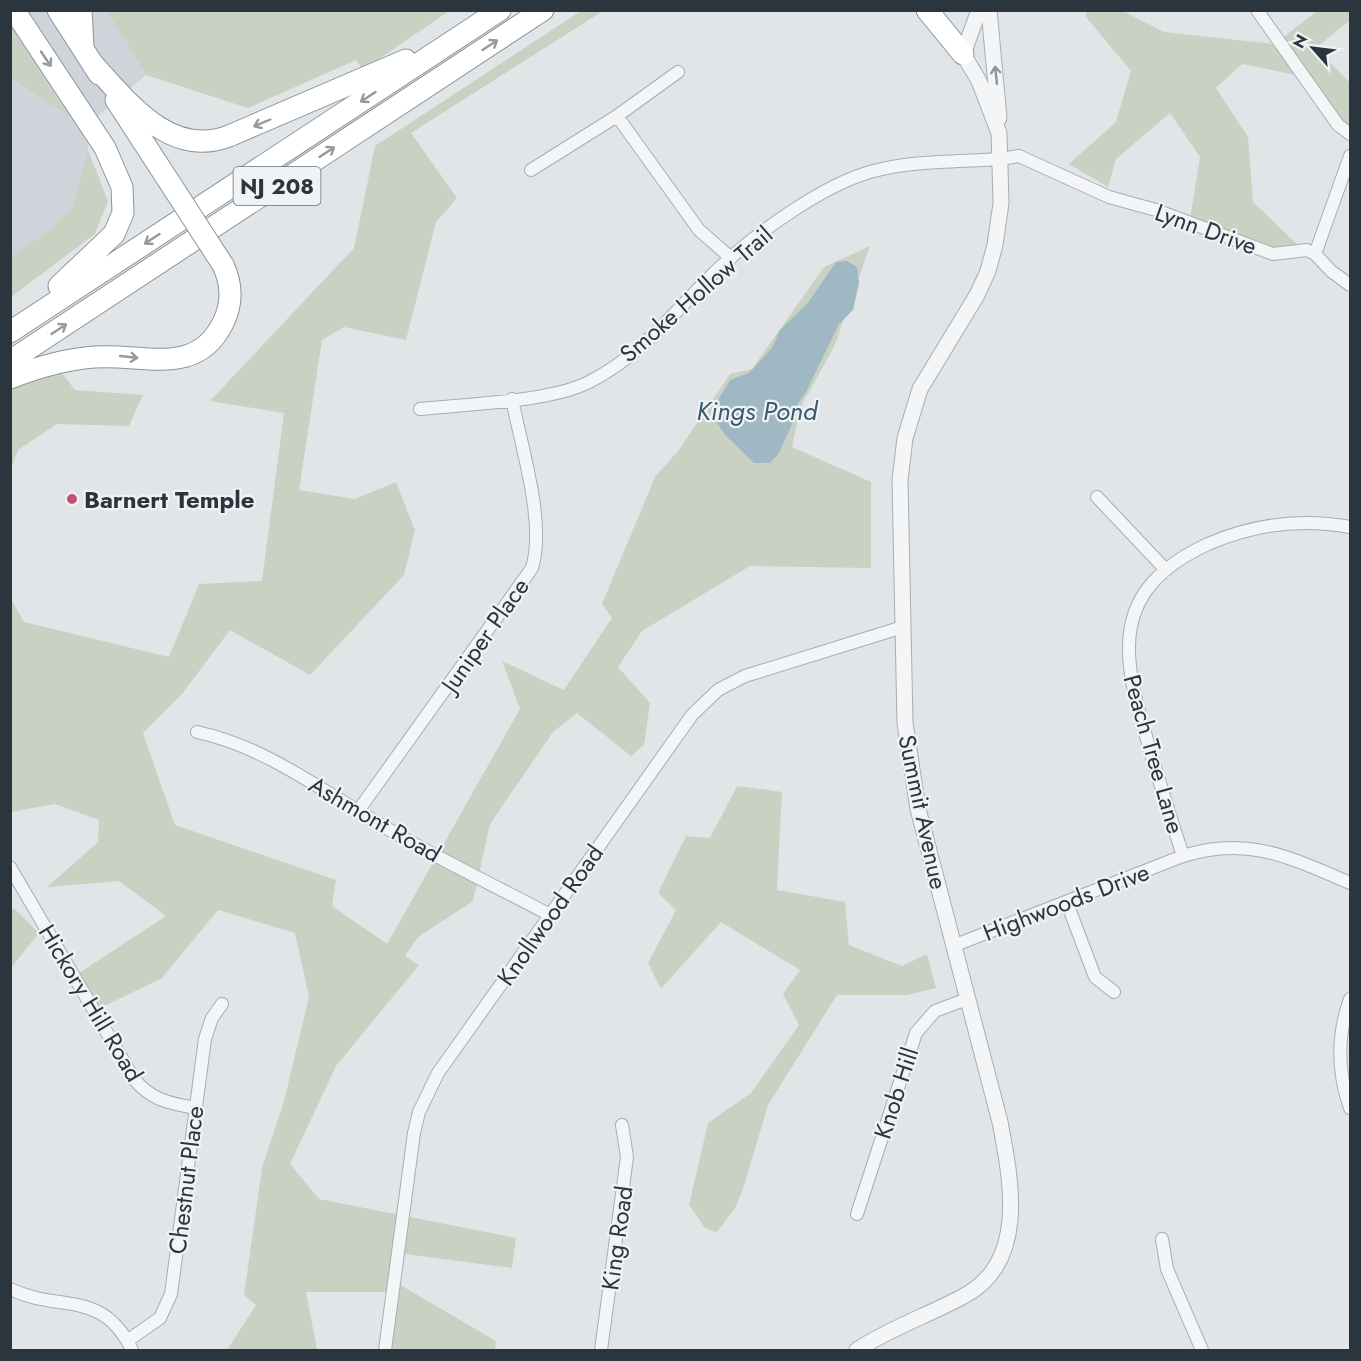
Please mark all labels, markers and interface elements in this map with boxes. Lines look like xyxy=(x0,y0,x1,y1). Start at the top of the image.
north arrow xyxy=(1283,18,1343,78)
text: N xyxy=(1287,30,1313,52)
one-way arrow xyxy=(482,39,498,51)
one-way arrow xyxy=(41,50,53,67)
one-way arrow xyxy=(990,65,1001,85)
one-way arrow xyxy=(360,91,377,103)
one-way arrow xyxy=(254,118,272,129)
one-way arrow xyxy=(319,146,336,159)
road number: NJ 208 xyxy=(234,167,320,205)
street label: Lynn Drive xyxy=(1150,194,1262,264)
street label: Smoke Hollow Trail xyxy=(612,217,780,371)
one-way arrow xyxy=(144,233,161,245)
one-way arrow xyxy=(51,323,67,335)
one-way arrow xyxy=(118,352,138,363)
water label: Kings Pond xyxy=(697,392,819,430)
place label: Barnert Temple xyxy=(84,482,255,517)
marker: Barnert Temple xyxy=(65,492,79,506)
street label: Juniper Place xyxy=(431,571,537,702)
street label: Peach Tree Lane xyxy=(1115,670,1193,838)
street label: Summit Avenue xyxy=(890,732,956,892)
street label: Ashmont Road xyxy=(302,767,448,871)
street label: Knollwood Road xyxy=(488,837,612,993)
street label: Highwoods Drive xyxy=(978,854,1154,950)
street label: Hickory Hill Road xyxy=(30,918,152,1088)
street label: Knob Hill xyxy=(865,1043,927,1143)
street label: Chestnut Place xyxy=(160,1104,212,1256)
street label: King Road xyxy=(592,1184,642,1292)

